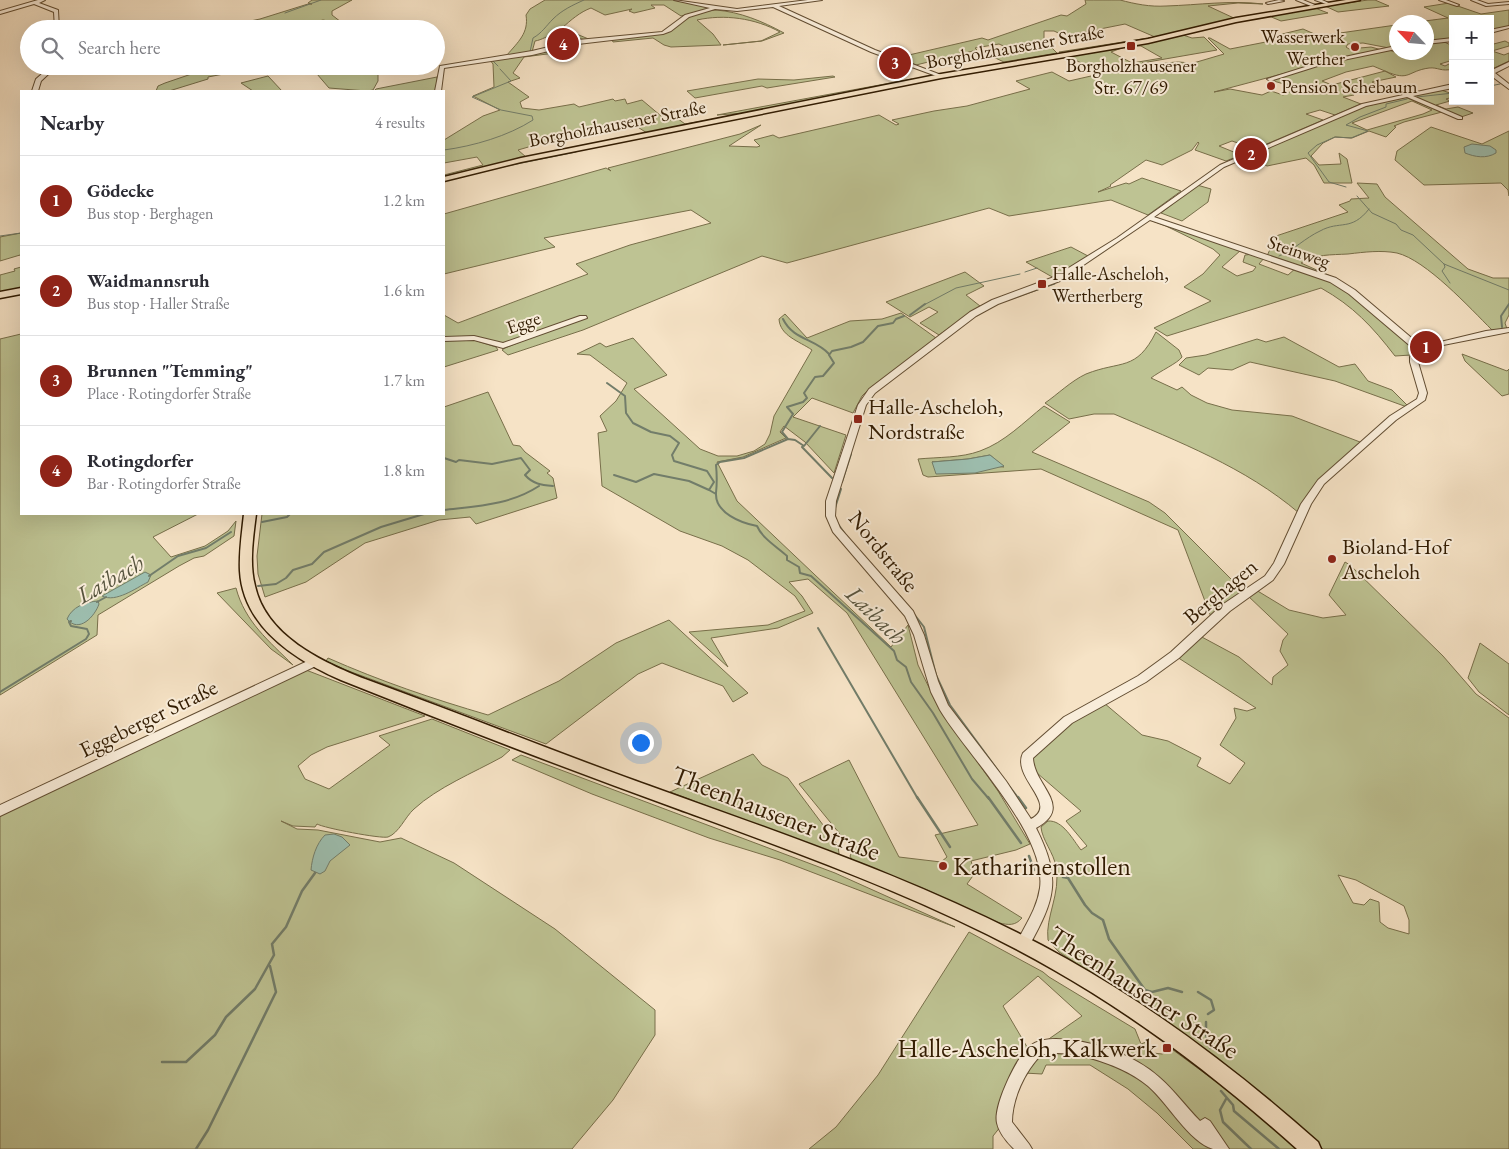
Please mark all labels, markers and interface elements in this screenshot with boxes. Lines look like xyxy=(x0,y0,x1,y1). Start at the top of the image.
north arrow xyxy=(1389,15,1434,60)
map controls xyxy=(1449,15,1494,105)
button: + xyxy=(1449,15,1494,60)
street label: Borgholzhausener Straße xyxy=(924,19,1106,74)
search box xyxy=(20,20,445,75)
place label: Wasserwerk Werther xyxy=(1261,24,1346,71)
pin: 4 xyxy=(547,25,579,63)
icon: search xyxy=(38,34,66,62)
text: Search here xyxy=(78,35,160,60)
marker: Borgholzhausener Str. 67/69 xyxy=(1125,40,1137,52)
marker: Wasserwerk Werther xyxy=(1349,41,1361,53)
pin: 3 xyxy=(879,44,911,82)
place label: Borgholzhausener Str. 67/69 xyxy=(1066,53,1197,100)
button: − xyxy=(1449,60,1494,105)
place label: Pension Schebaum xyxy=(1281,74,1418,99)
marker: Pension Schebaum xyxy=(1265,80,1277,92)
street label: Borgholzhausener Straße xyxy=(526,94,708,153)
text: Nearby xyxy=(40,109,104,136)
text: 4 results xyxy=(375,112,425,133)
pin: 2 xyxy=(1235,135,1267,173)
text: Gödecke xyxy=(87,178,154,203)
text: 1 xyxy=(52,190,60,211)
text: 1.2 km xyxy=(383,190,425,211)
text: Bus stop · Berghagen xyxy=(87,203,213,224)
street label: Steinweg xyxy=(1264,229,1334,274)
place label: Halle-Ascheloh, Wertherberg xyxy=(1052,261,1169,308)
text: Waidmannsruh xyxy=(87,268,210,293)
marker: Halle-Ascheloh, Wertherberg xyxy=(1036,278,1048,290)
text: 2 xyxy=(52,280,60,301)
text: 1.6 km xyxy=(383,280,425,301)
text: Bus stop · Haller Straße xyxy=(87,293,230,314)
street label: Egge xyxy=(503,305,544,340)
pin: 1 xyxy=(1410,328,1442,366)
text: Brunnen "Temming" xyxy=(87,358,253,383)
text: 3 xyxy=(52,370,60,391)
text: 1.7 km xyxy=(383,370,425,391)
text: Place · Rotingdorfer Straße xyxy=(87,383,251,404)
place label: Halle-Ascheloh, Nordstraße xyxy=(868,392,1003,446)
marker: Halle-Ascheloh, Nordstraße xyxy=(852,413,864,425)
text: Rotingdorfer xyxy=(87,448,193,473)
text: 4 xyxy=(52,460,60,481)
text: 1.8 km xyxy=(383,460,425,481)
text: Bar · Rotingdorfer Straße xyxy=(87,473,241,494)
street label: Nordstraße xyxy=(842,505,926,598)
place label: Bioland-Hof Ascheloh xyxy=(1341,532,1452,586)
water label: Laibach xyxy=(69,547,149,611)
street label: Berghagen xyxy=(1177,552,1264,631)
marker: Bioland-Hof Ascheloh xyxy=(1326,553,1338,565)
water label: Laibach xyxy=(839,577,914,651)
street label: Eggeberger Straße xyxy=(74,672,222,764)
your location xyxy=(628,730,654,756)
street label: Theenhausener Straße xyxy=(667,758,885,868)
place label: Katharinenstollen xyxy=(953,849,1131,883)
marker: Katharinenstollen xyxy=(937,860,949,872)
street label: Theenhausener Straße xyxy=(1042,918,1246,1066)
place label: Halle-Ascheloh, Kalkwerk xyxy=(897,1031,1158,1065)
marker: Halle-Ascheloh, Kalkwerk xyxy=(1161,1042,1173,1054)

